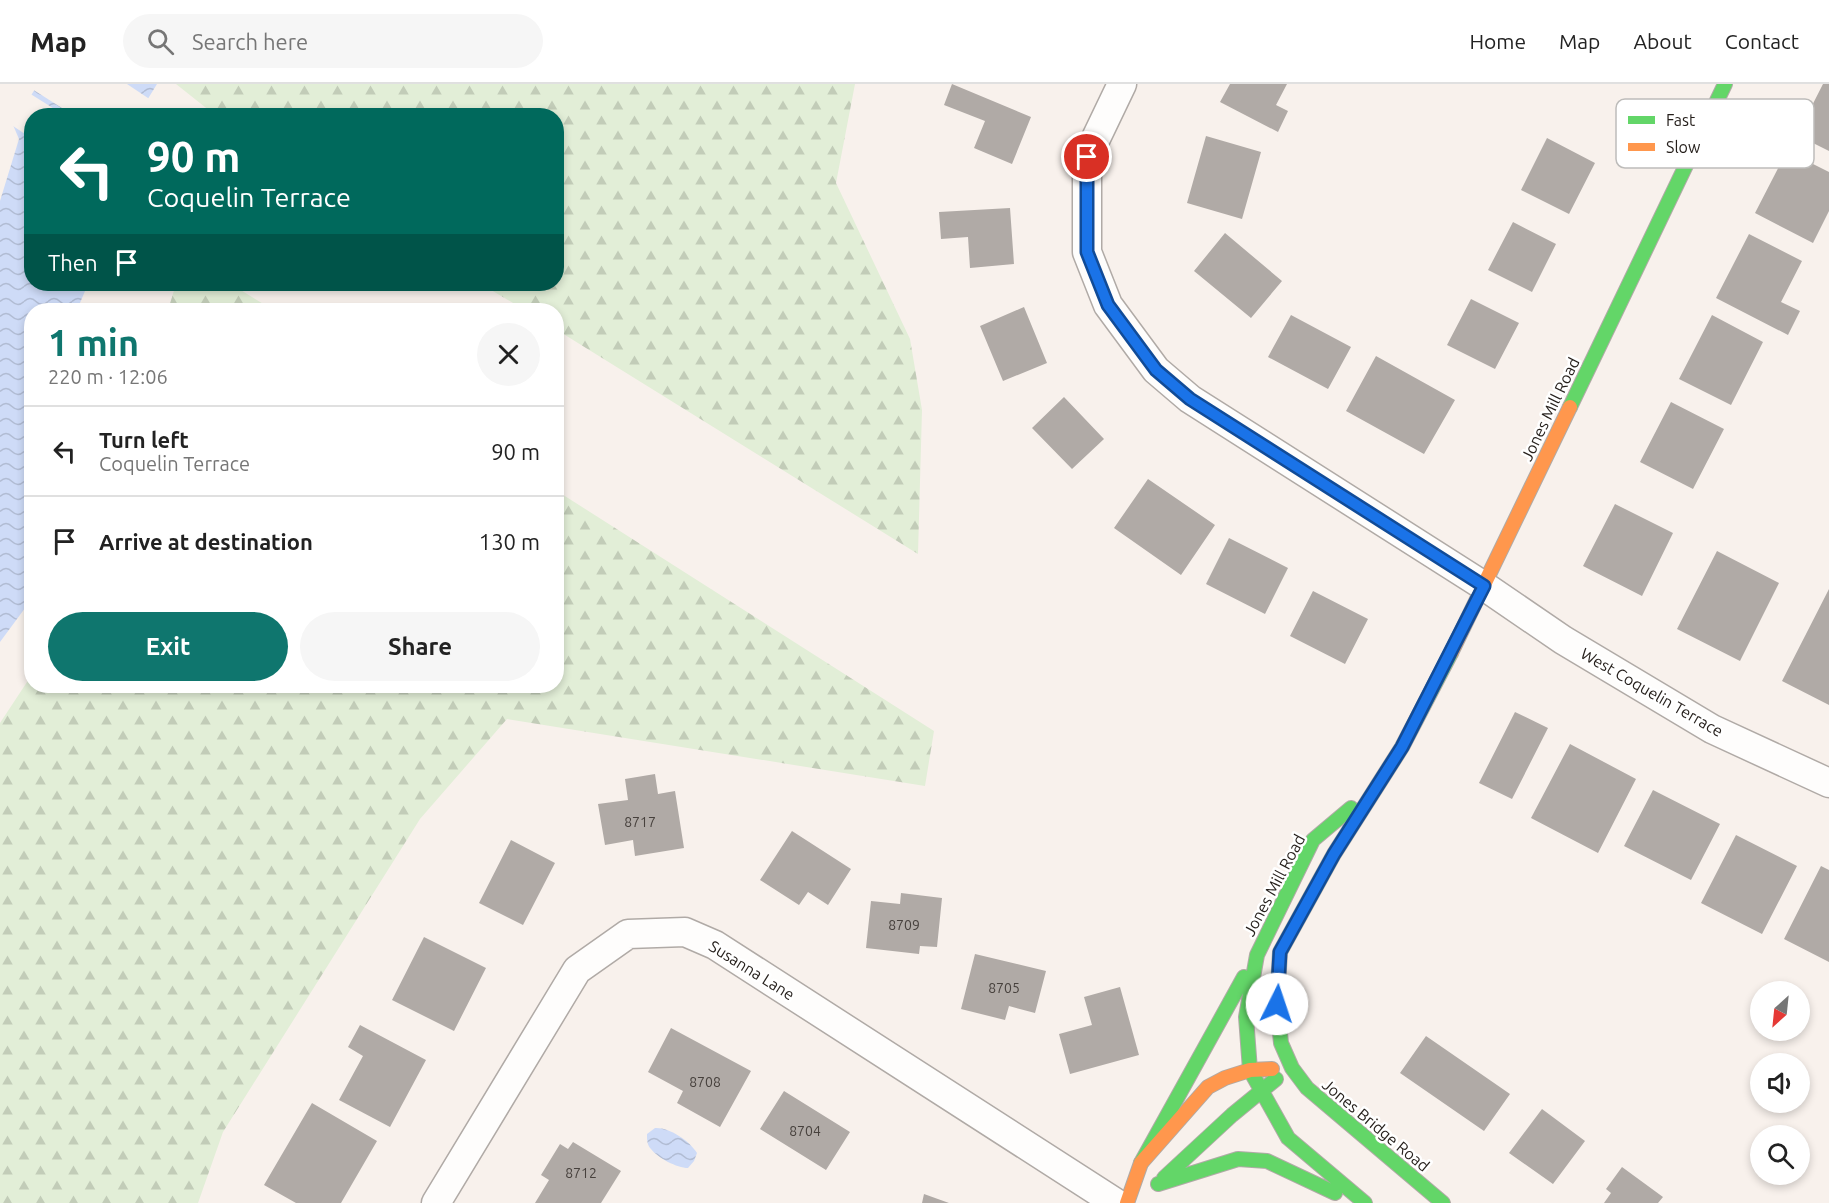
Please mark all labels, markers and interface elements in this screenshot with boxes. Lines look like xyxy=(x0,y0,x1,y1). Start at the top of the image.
search box xyxy=(123,14,543,68)
icon: search xyxy=(144,25,177,58)
text: Map xyxy=(30,26,87,57)
text: Search here xyxy=(192,29,308,54)
text: Home xyxy=(1469,29,1526,53)
text: Map xyxy=(1559,29,1600,53)
text: About xyxy=(1633,29,1692,53)
text: Contact xyxy=(1725,29,1799,53)
legend xyxy=(1616,99,1814,168)
text: Fast xyxy=(1666,111,1696,129)
pin xyxy=(1061,131,1112,182)
icon: left xyxy=(48,132,126,210)
text: 90 m xyxy=(147,133,241,180)
text: Slow xyxy=(1666,138,1701,156)
icon: arrive xyxy=(1070,140,1103,173)
text: Coquelin Terrace xyxy=(147,182,351,212)
icon: arrive xyxy=(110,246,143,279)
text: Then xyxy=(48,250,98,275)
text: 1 min xyxy=(48,322,139,363)
button: close xyxy=(477,323,540,386)
street label: Jones Mill Road xyxy=(1517,354,1583,464)
text: 220 m · 12:06 xyxy=(48,365,168,388)
text: Turn left xyxy=(99,427,189,452)
icon: left xyxy=(48,435,81,468)
text: 90 m xyxy=(491,439,540,464)
text: Coquelin Terrace xyxy=(99,452,250,475)
icon: arrive xyxy=(48,525,81,558)
text: Arrive at destination xyxy=(99,529,313,554)
text: 130 m xyxy=(479,529,540,554)
button: Exit xyxy=(48,612,288,681)
button: Share xyxy=(300,612,540,681)
street label: West Coquelin Terrace xyxy=(1578,644,1726,740)
house number: 8717 xyxy=(624,814,656,830)
street label: Jones Mill Road xyxy=(1240,831,1308,939)
house number: 8709 xyxy=(888,917,920,933)
street label: Susanna Lane xyxy=(706,937,798,1003)
position arrow xyxy=(1245,972,1309,1036)
house number: 8705 xyxy=(988,980,1020,996)
north arrow xyxy=(1750,981,1810,1041)
map controls xyxy=(1750,981,1810,1185)
button: sound xyxy=(1750,1053,1810,1113)
house number: 8708 xyxy=(689,1074,721,1090)
street label: Jones Bridge Road xyxy=(1319,1075,1433,1175)
house number: 8704 xyxy=(789,1123,821,1139)
button: search xyxy=(1750,1125,1810,1185)
house number: 8712 xyxy=(565,1165,597,1181)

